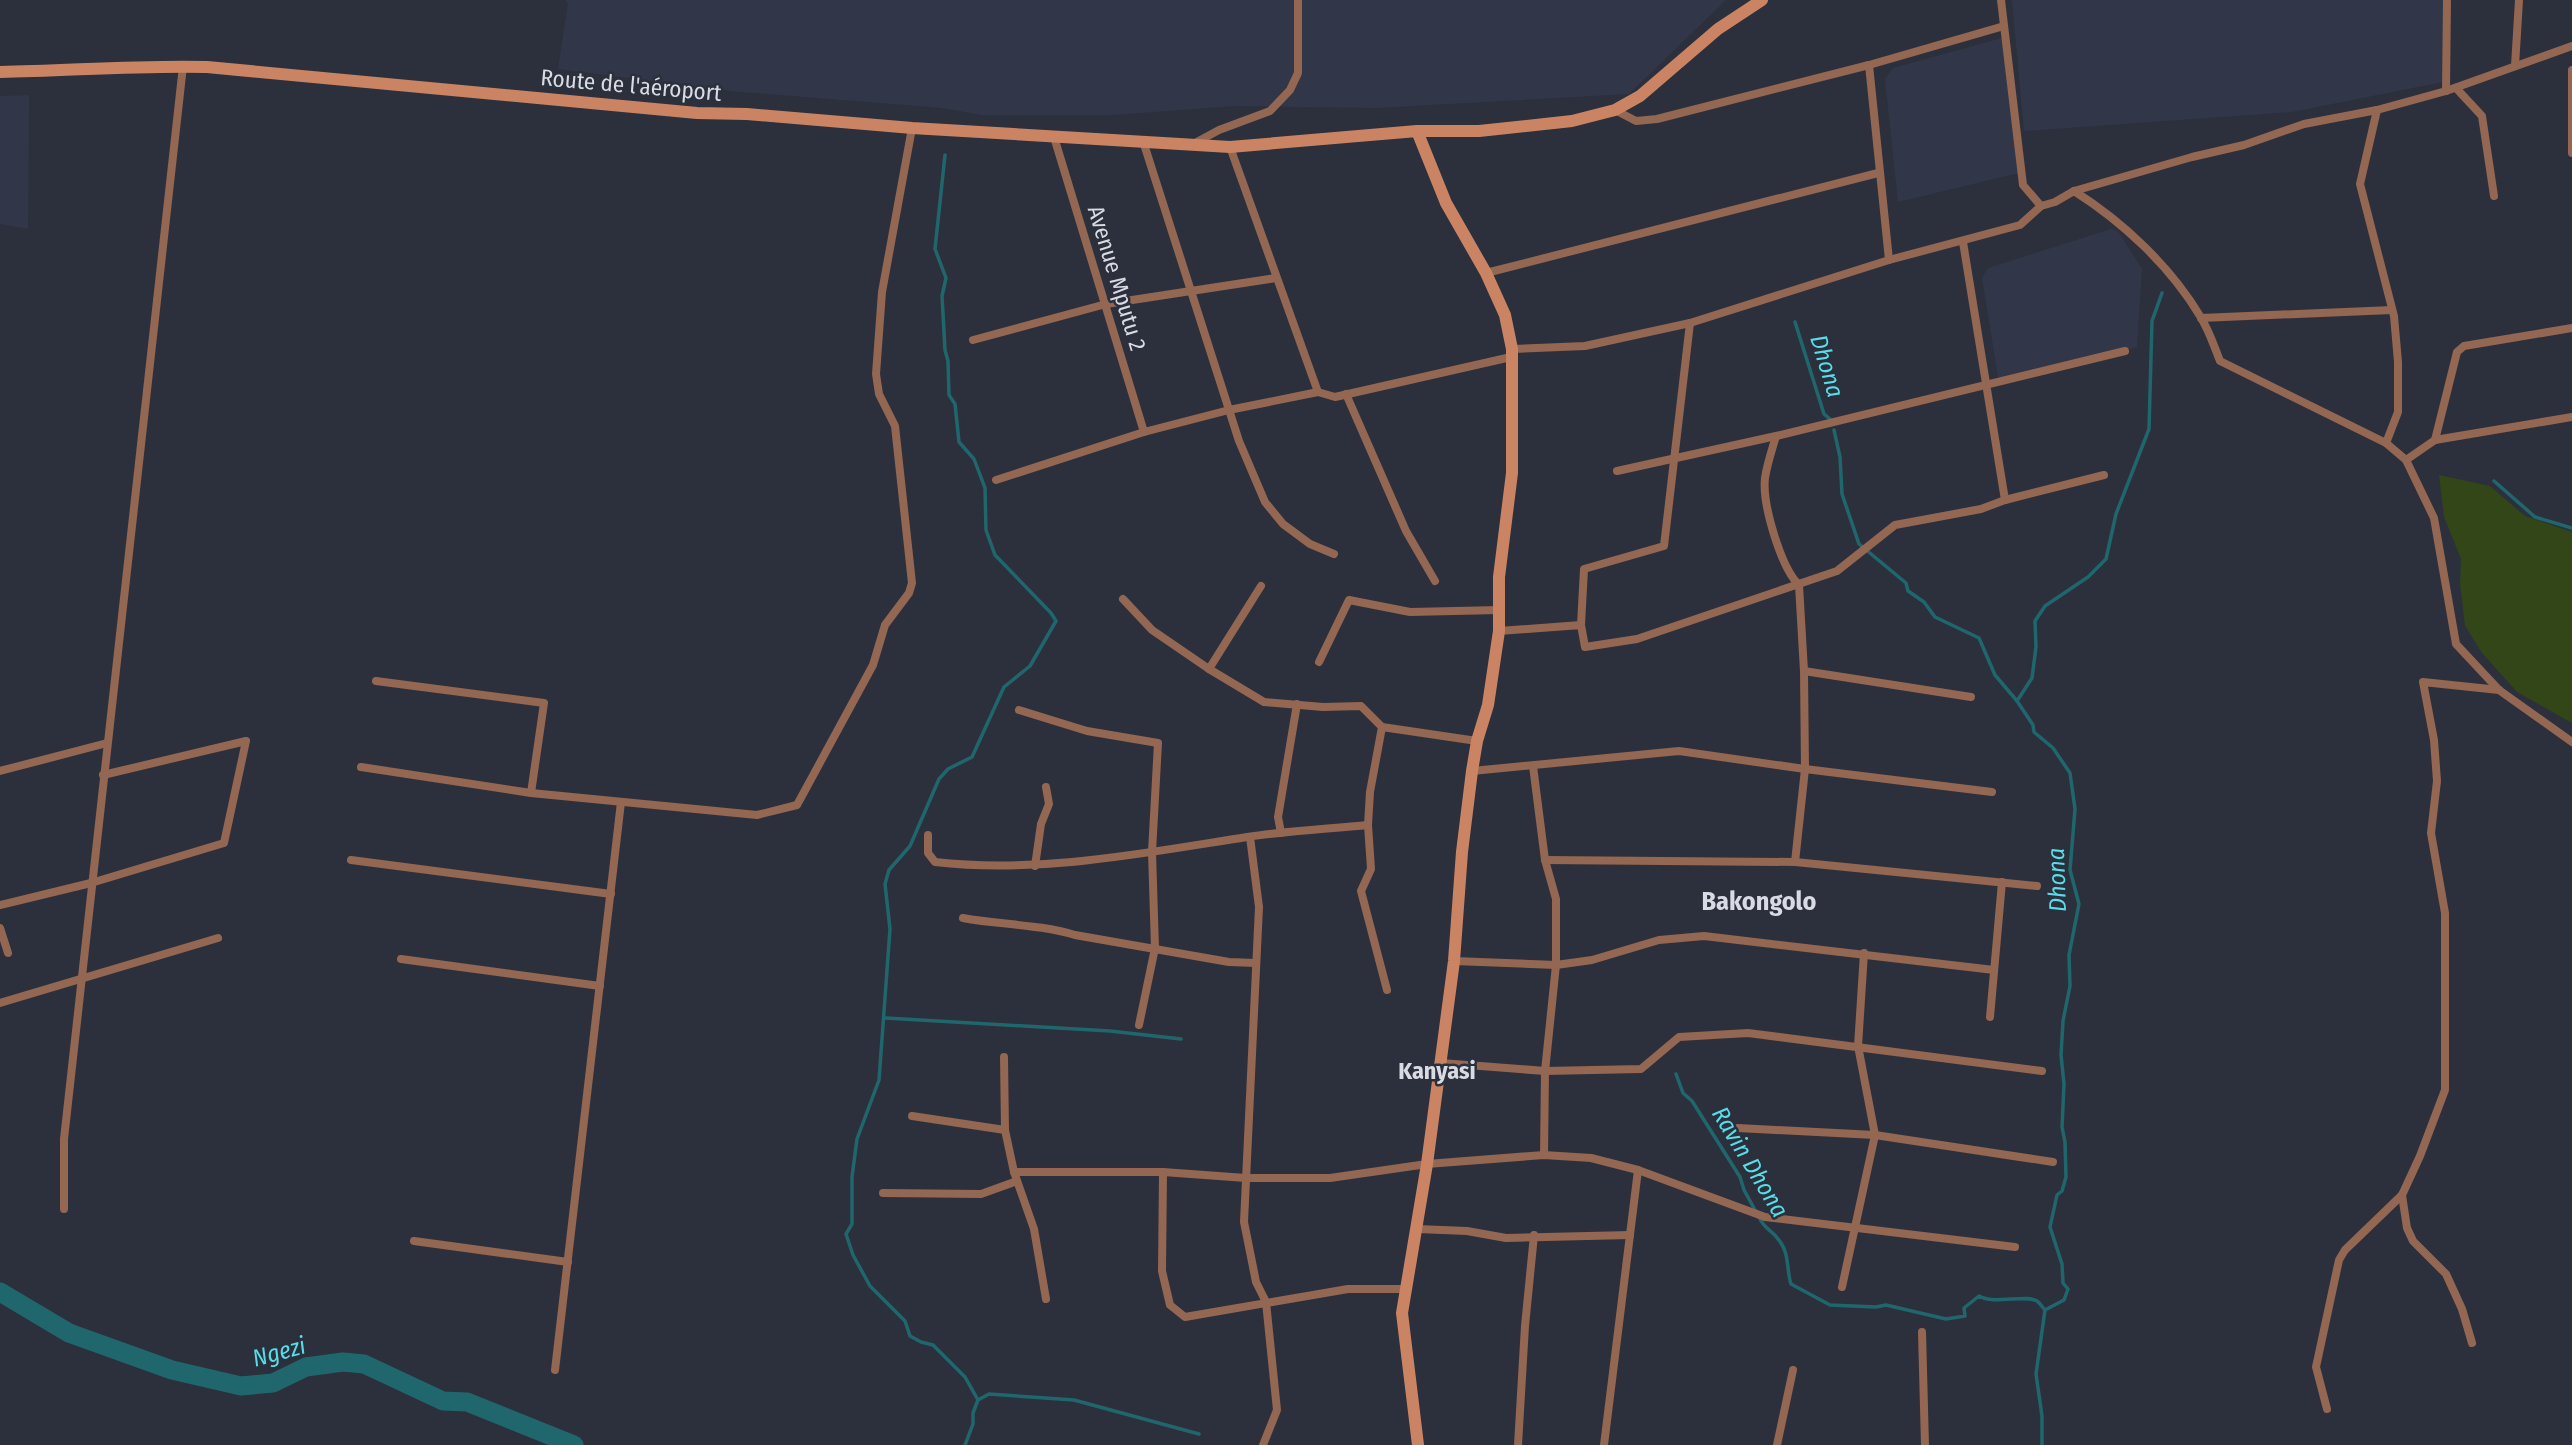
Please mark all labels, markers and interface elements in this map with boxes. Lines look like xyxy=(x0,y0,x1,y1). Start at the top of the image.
street label: Route de l'aéroport xyxy=(539,63,723,107)
street label: Avenue Mputu 2 xyxy=(1082,202,1152,354)
water label: Dhona xyxy=(1804,331,1850,401)
water label: Dhona xyxy=(2042,847,2072,913)
district label: Bakongolo xyxy=(1702,886,1817,917)
district label: Kanyasi xyxy=(1398,1057,1476,1085)
water label: Ravin Dhona xyxy=(1706,1102,1794,1222)
water label: Ngezi xyxy=(249,1332,309,1372)

